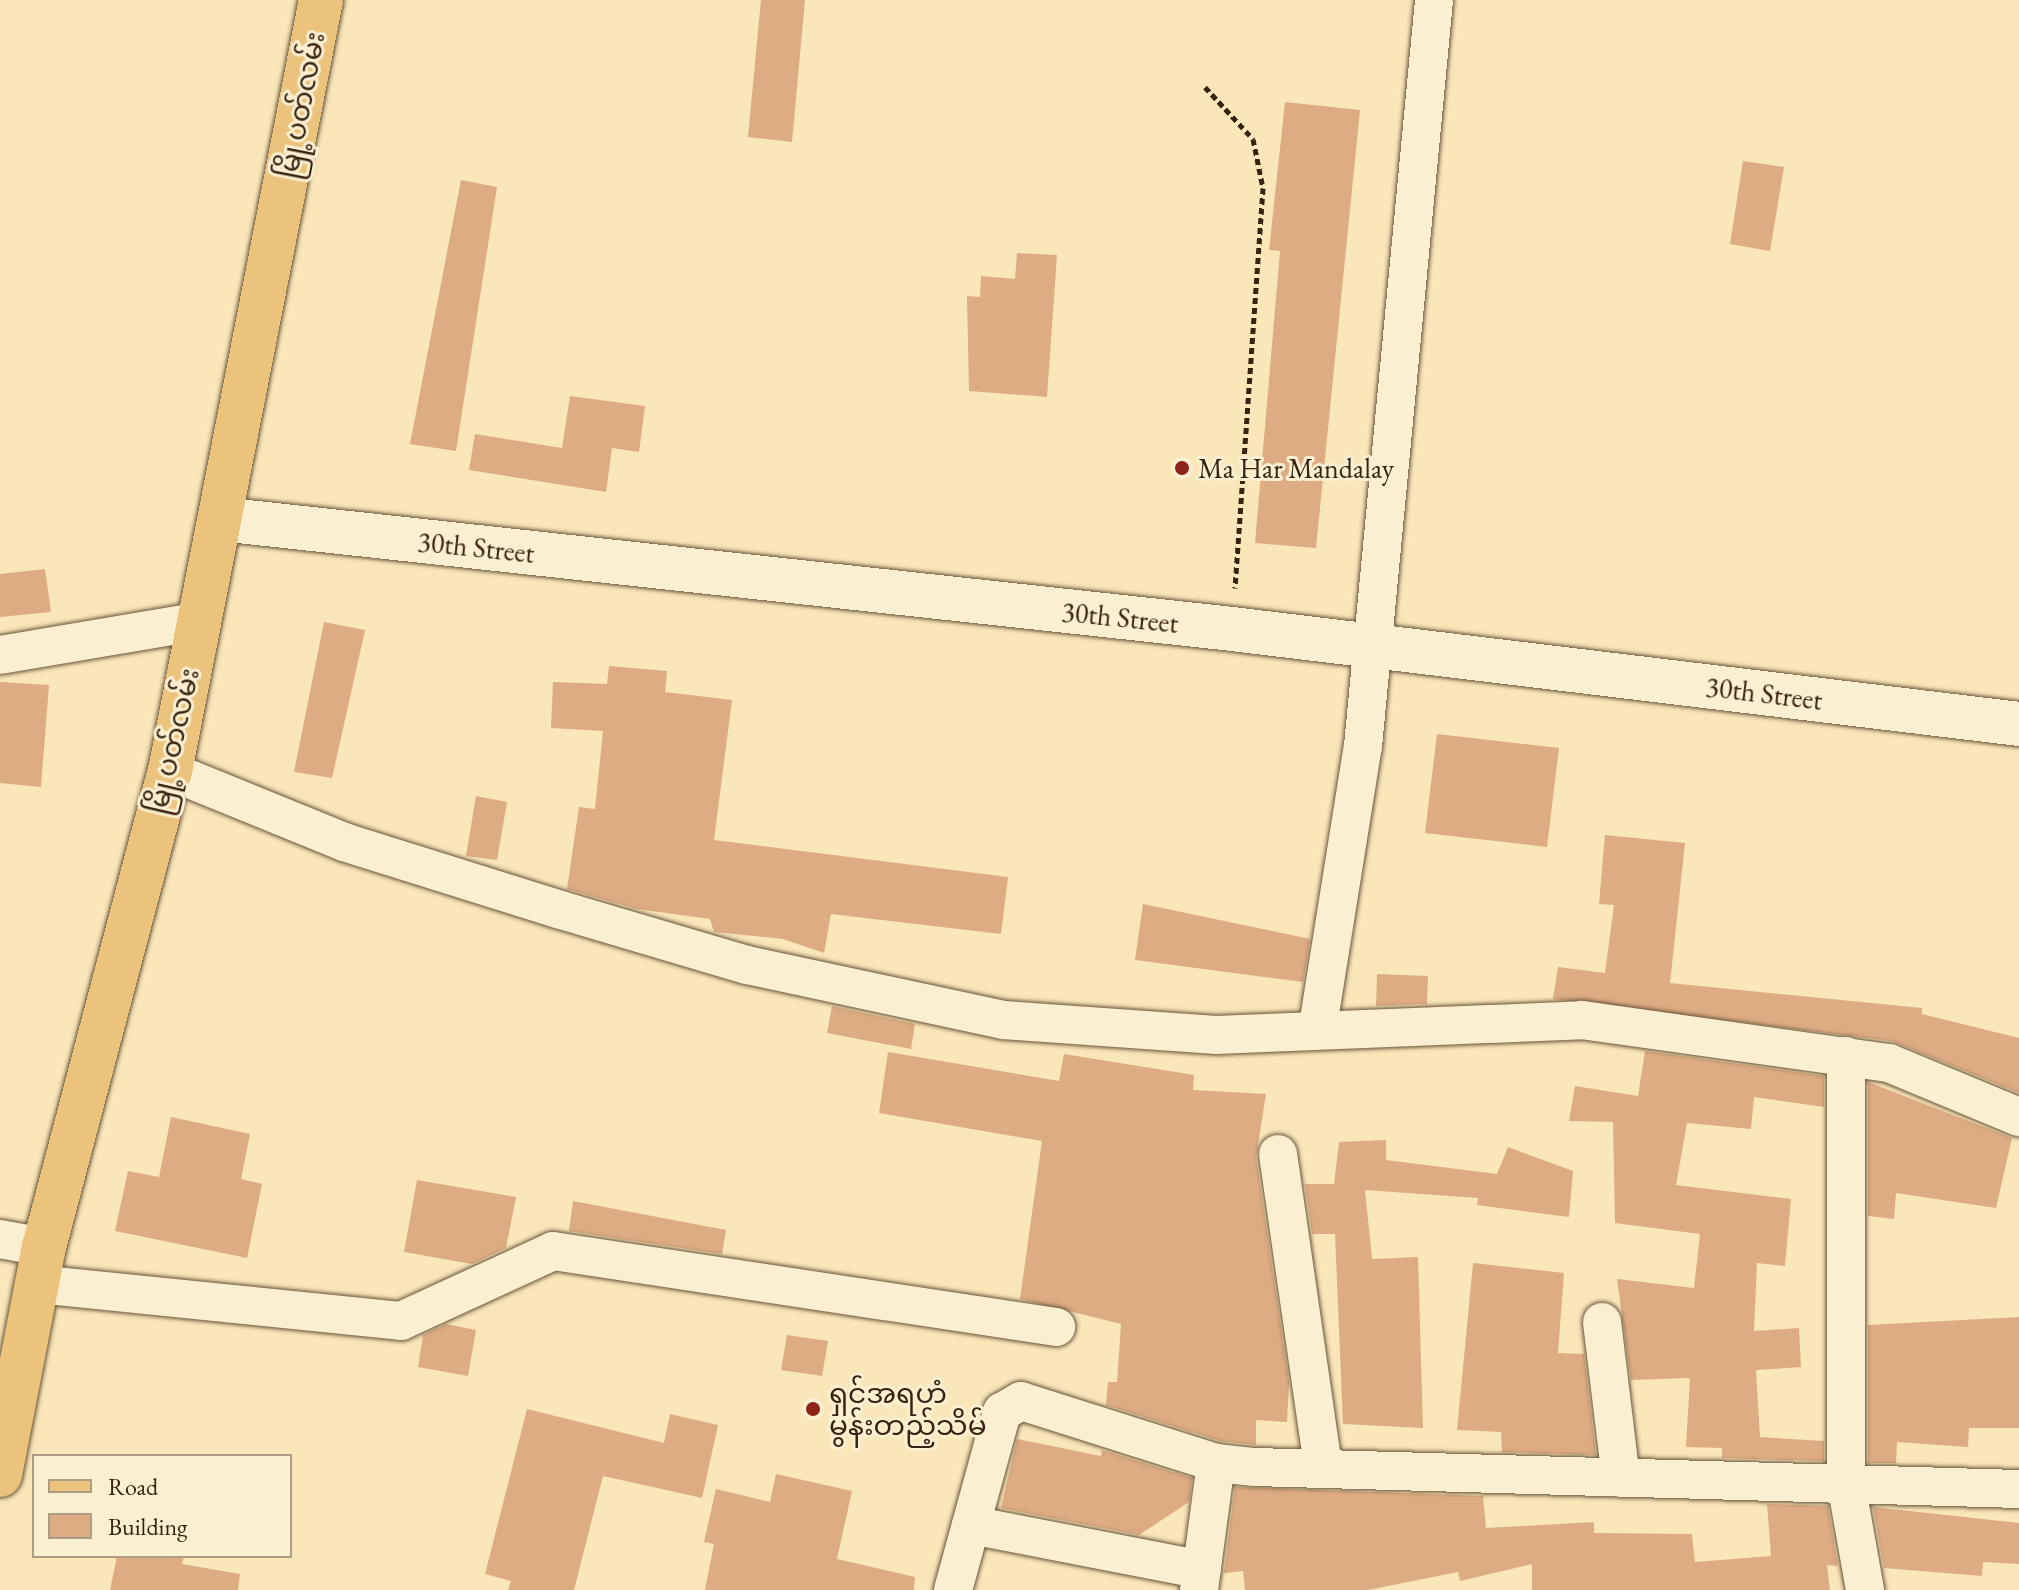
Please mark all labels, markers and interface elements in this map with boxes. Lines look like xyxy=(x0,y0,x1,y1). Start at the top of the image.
street label: မြို့ပတ်လမ်း xyxy=(270,29,332,181)
place label: Ma Har Mandalay xyxy=(1198,451,1394,485)
marker: Ma Har Mandalay xyxy=(1173,459,1191,477)
street label: 30th Street xyxy=(416,524,536,570)
street label: 30th Street xyxy=(1060,594,1180,640)
street label: မြို့ပတ်လမ်း xyxy=(140,665,206,817)
street label: 30th Street xyxy=(1704,669,1824,717)
place label: ရှင်အရဟံ မွန်းတည့်သိမ် xyxy=(829,1376,987,1442)
marker: ရှင်အရဟံ မွန်းတည့်သိမ် xyxy=(804,1400,822,1418)
legend xyxy=(32,1454,292,1558)
text: Road xyxy=(108,1471,158,1502)
text: Building xyxy=(108,1511,188,1542)

